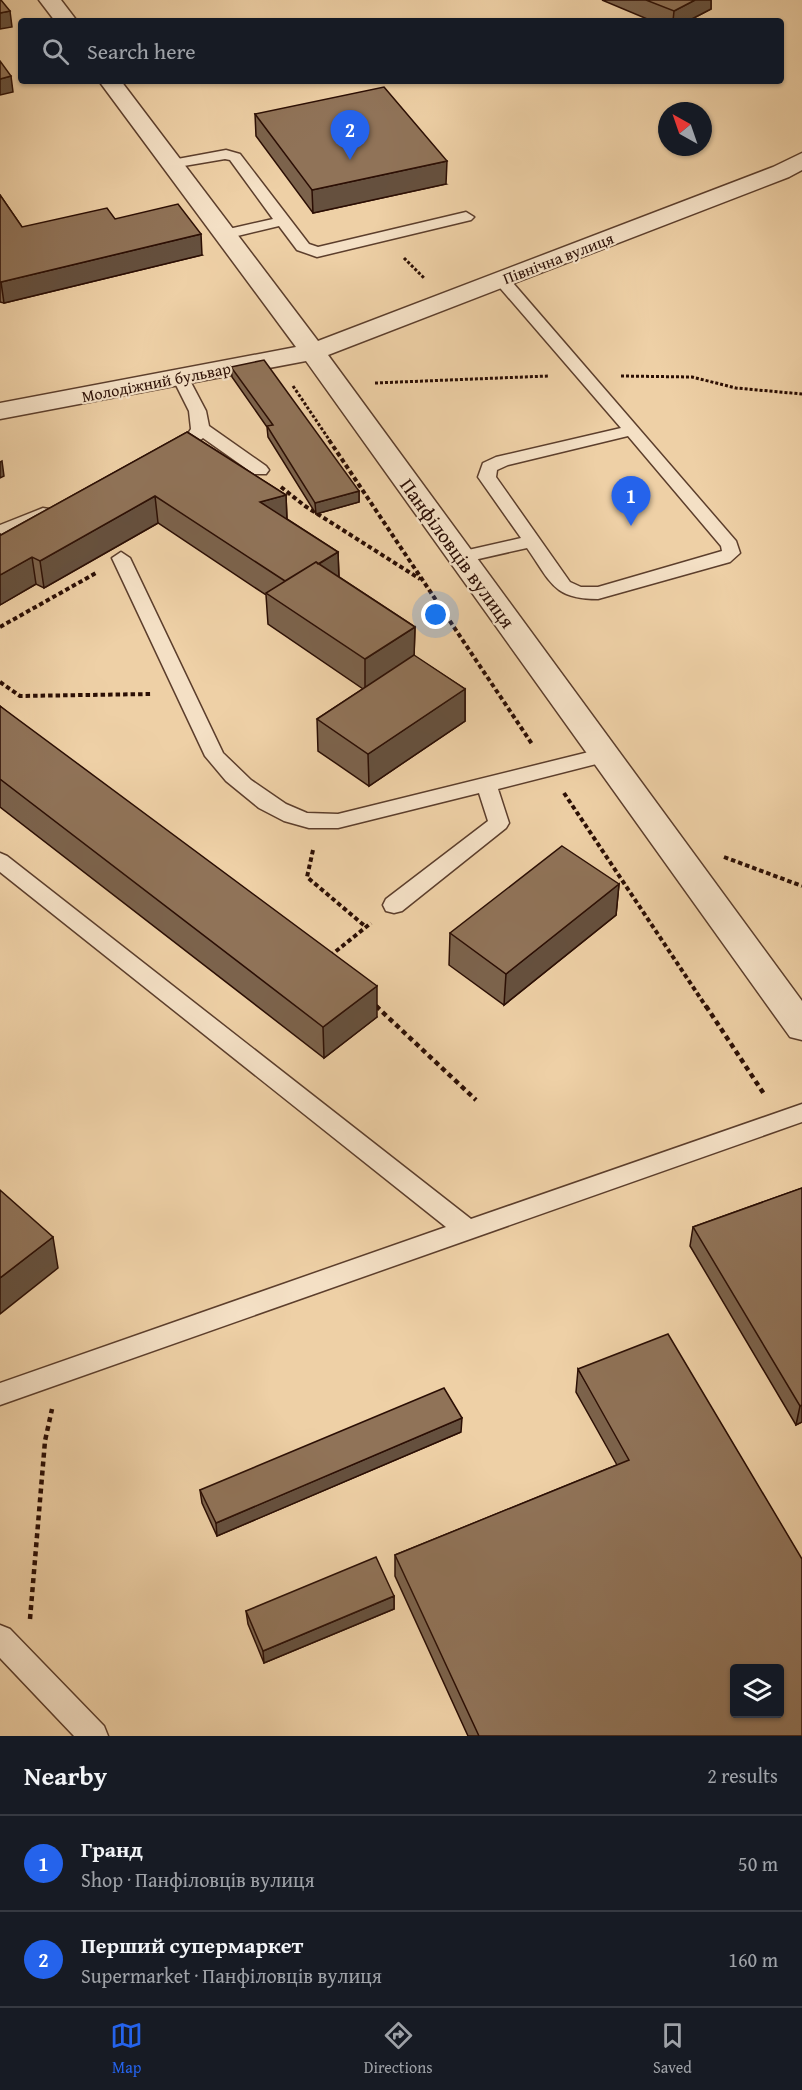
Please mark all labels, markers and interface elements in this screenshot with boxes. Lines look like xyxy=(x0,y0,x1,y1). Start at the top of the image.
search box xyxy=(18,18,784,84)
icon: search xyxy=(39,35,72,68)
text: Search here xyxy=(87,35,196,67)
north arrow xyxy=(658,102,712,156)
pin: 2 xyxy=(330,110,370,160)
street label: Північна вулиця xyxy=(499,226,617,290)
street label: Молодіжний бульвар xyxy=(79,356,233,408)
street label: Панфіловців вулиця xyxy=(394,472,522,634)
pin: 1 xyxy=(612,476,650,526)
your location xyxy=(421,600,450,629)
map controls xyxy=(730,1664,784,1718)
button: layers xyxy=(730,1664,784,1718)
text: Nearby xyxy=(24,1756,107,1795)
text: 2 results xyxy=(707,1761,778,1790)
text: Гранд xyxy=(81,1833,143,1865)
text: 1 xyxy=(38,1849,49,1878)
text: 50 m xyxy=(738,1849,778,1878)
text: Shop · Панфіловців вулиця xyxy=(81,1865,315,1894)
text: Перший супермаркет xyxy=(81,1929,303,1961)
text: 2 xyxy=(38,1945,49,1974)
text: 160 m xyxy=(728,1945,778,1974)
text: Supermarket · Панфіловців вулиця xyxy=(81,1961,382,1990)
tab: Map xyxy=(110,2019,143,2079)
tab: Directions xyxy=(364,2019,433,2079)
tab: Saved xyxy=(653,2019,692,2079)

